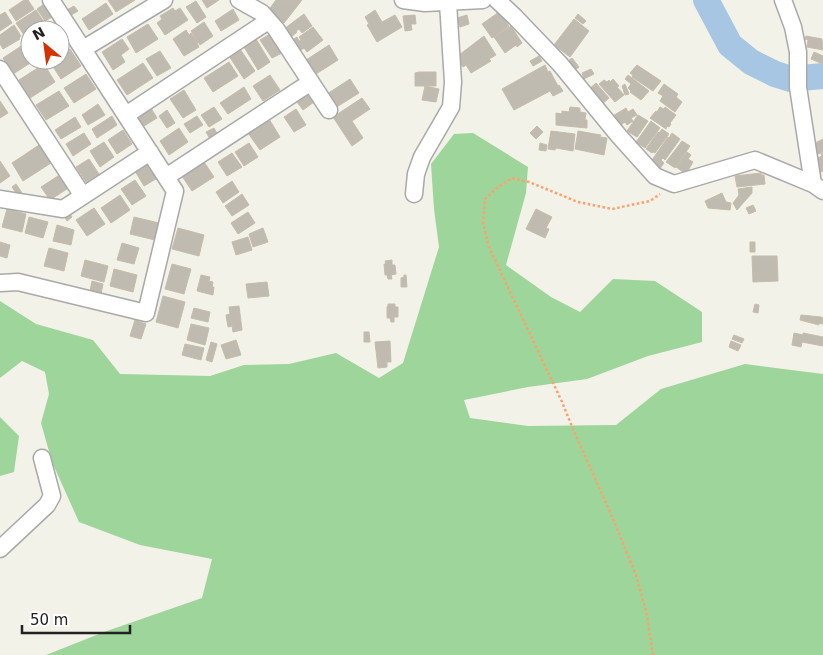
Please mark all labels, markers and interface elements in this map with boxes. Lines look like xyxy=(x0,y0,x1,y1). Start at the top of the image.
north arrow xyxy=(20,20,70,70)
text: N xyxy=(30,24,48,43)
scale bar xyxy=(22,602,130,634)
text: 50 m xyxy=(30,611,68,629)

